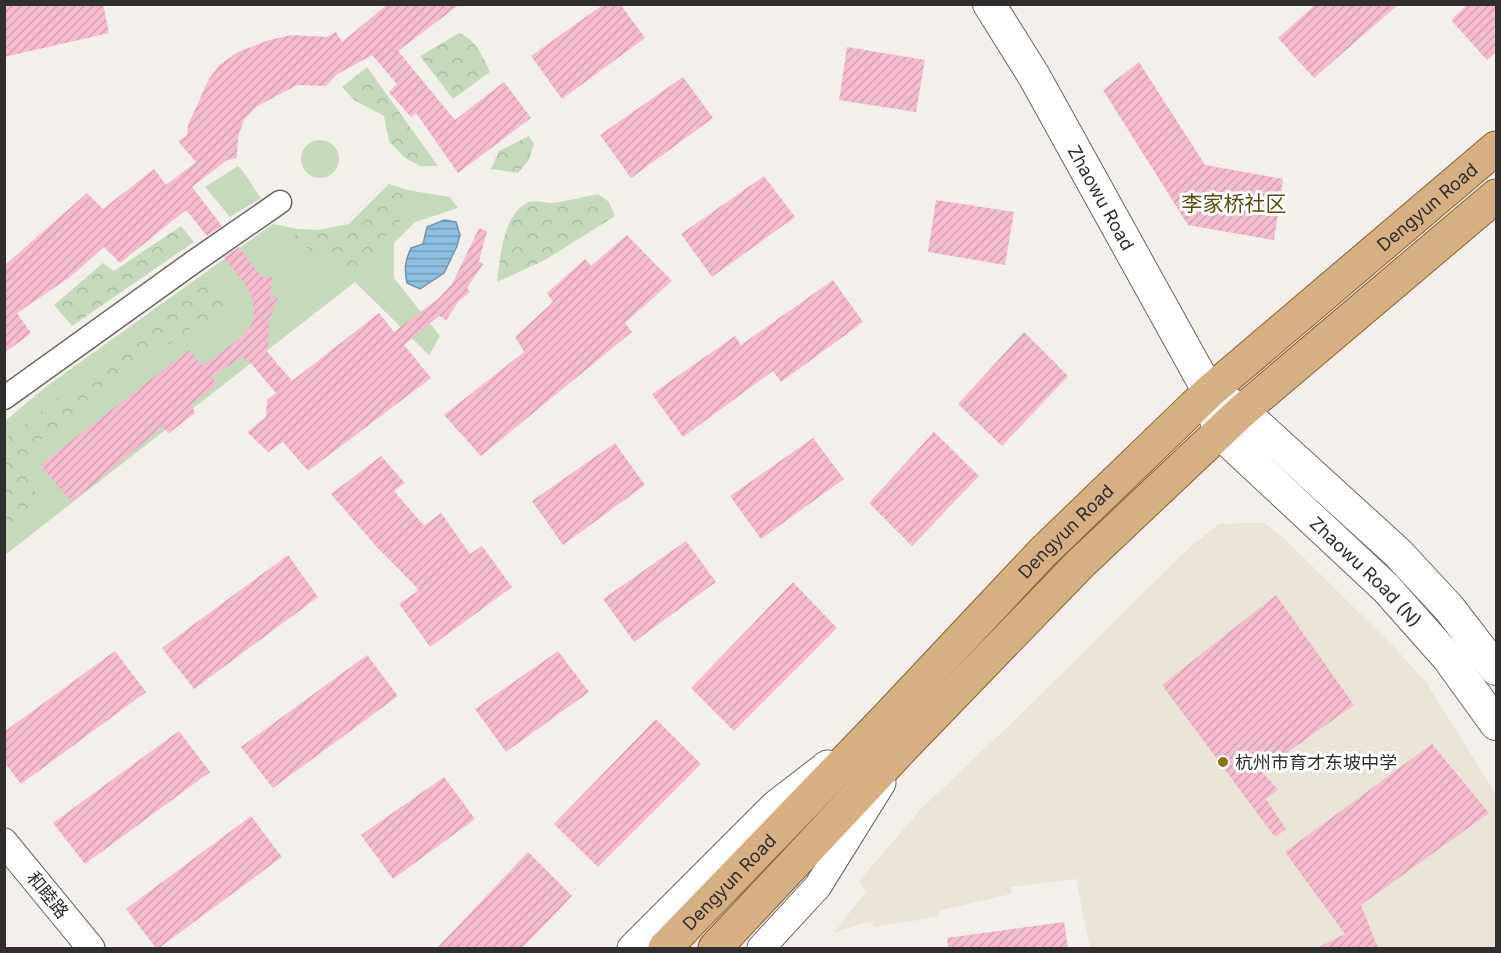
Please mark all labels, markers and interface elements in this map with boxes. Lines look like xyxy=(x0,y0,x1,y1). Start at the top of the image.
street label: Zhaowu Road xyxy=(1064,142,1139,254)
street label: Dengyun Road xyxy=(1372,158,1481,255)
district label: 李家桥社区 xyxy=(1182,191,1287,216)
street label: Dengyun Road xyxy=(1013,480,1117,583)
street label: Zhaowu Road (N) xyxy=(1306,512,1426,631)
place label: 杭州市育才东坡中学 xyxy=(1235,752,1397,773)
marker: 杭州市育才东坡中学 xyxy=(1216,755,1230,769)
street label: Dengyun Road xyxy=(678,829,780,934)
street label: 和睦路 xyxy=(23,867,73,923)

